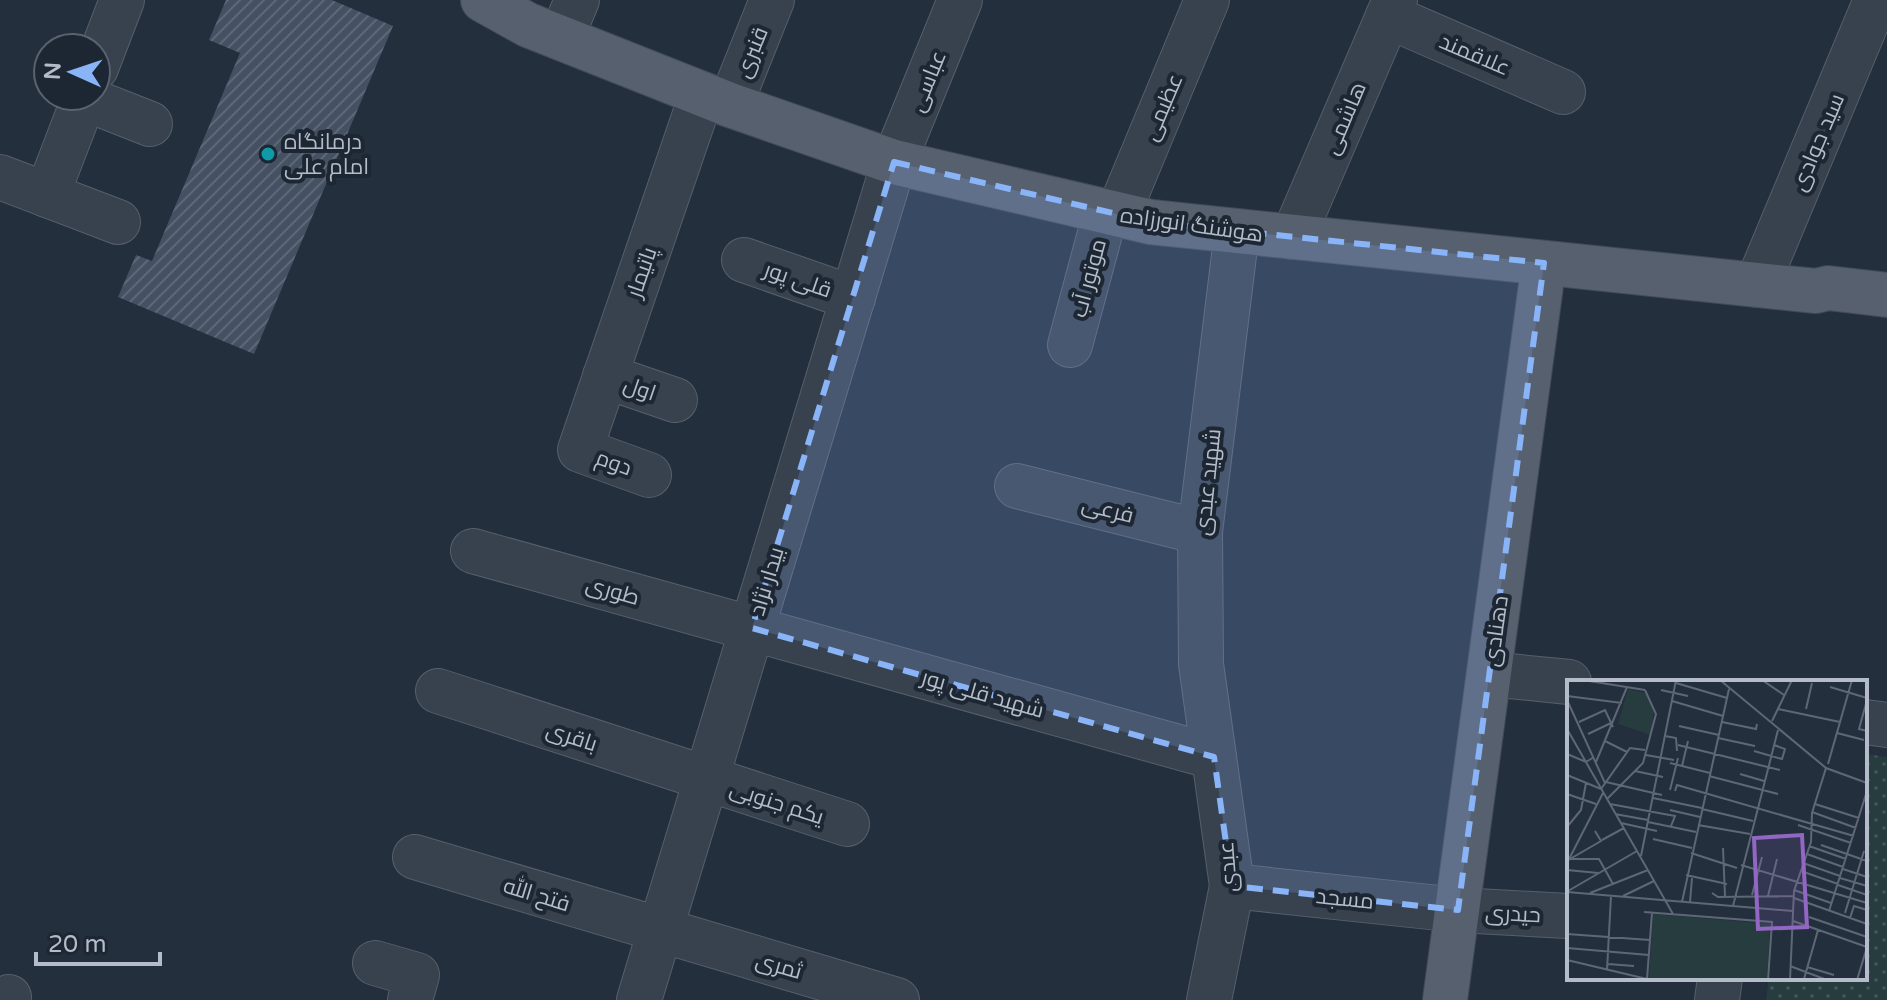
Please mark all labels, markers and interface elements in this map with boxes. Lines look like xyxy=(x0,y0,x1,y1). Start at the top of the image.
street label: قنبری xyxy=(730,23,774,82)
street label: علاقمند xyxy=(1435,28,1514,81)
north arrow xyxy=(32,32,112,112)
street label: عباسی xyxy=(904,47,952,116)
text: N xyxy=(40,62,66,81)
street label: عظیمی xyxy=(1137,70,1189,145)
street label: هاشمی xyxy=(1318,78,1372,159)
street label: سید جوادی xyxy=(1786,90,1850,195)
place label: درمانگاه امام علی xyxy=(284,129,369,182)
marker: درمانگاه امام علی xyxy=(259,145,277,163)
street label: هوشنگ انورزاده xyxy=(1119,202,1265,248)
street label: موتور آب xyxy=(1066,236,1112,320)
street label: پاتیمار xyxy=(621,243,664,303)
street label: قلی پور xyxy=(758,256,835,305)
street label: اول xyxy=(620,371,659,407)
street label: شهید عبدی xyxy=(1189,427,1227,537)
street label: دوم xyxy=(591,445,635,483)
street label: فرعی xyxy=(1079,491,1136,529)
street label: بیدار نژاد xyxy=(744,544,790,619)
street label: طوری xyxy=(583,571,643,611)
street label: دهنادی xyxy=(1478,594,1514,668)
street label: شهید قلی پور xyxy=(916,664,1047,725)
inset map xyxy=(1567,680,1867,980)
street label: باقری xyxy=(543,717,600,757)
street label: یکم جنوبی xyxy=(726,776,827,832)
street label: عبدی xyxy=(1213,841,1243,893)
street label: فتح الله xyxy=(500,871,574,918)
street label: مسجد xyxy=(1315,883,1375,915)
street label: حیدری xyxy=(1484,900,1542,928)
scale bar xyxy=(36,916,160,966)
text: 20 m xyxy=(48,930,106,959)
street label: ثمری xyxy=(753,947,805,985)

